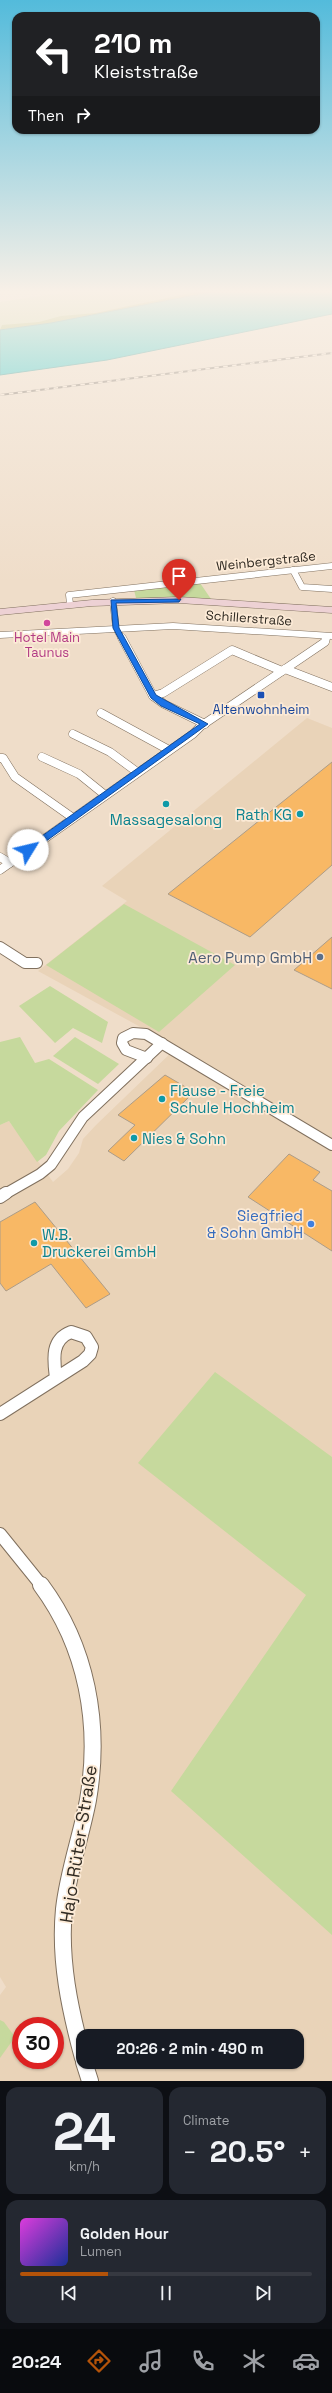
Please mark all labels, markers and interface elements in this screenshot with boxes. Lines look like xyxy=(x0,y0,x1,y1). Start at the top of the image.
text: 210 m xyxy=(94,25,172,61)
icon: left xyxy=(28,28,80,80)
text: Kleiststraße xyxy=(94,60,198,83)
icon: right xyxy=(72,104,94,126)
text: Then xyxy=(28,106,64,125)
street label: Weinbergstraße xyxy=(215,547,317,575)
pin xyxy=(162,559,196,600)
icon: arrive xyxy=(168,565,190,587)
street label: Schillerstraße xyxy=(205,607,293,629)
marker: Hotel Main Taunus xyxy=(42,618,52,628)
place label: Hotel Main Taunus xyxy=(14,629,80,661)
marker: Altenwohnheim xyxy=(256,690,266,700)
place label: Altenwohnheim xyxy=(212,701,310,718)
marker: Massagesalong xyxy=(161,799,171,809)
place label: Rath KG xyxy=(236,805,292,824)
marker: Rath KG xyxy=(295,809,305,819)
place label: Massagesalong xyxy=(110,810,222,829)
position arrow xyxy=(7,829,49,871)
place label: Aero Pump GmbH xyxy=(188,948,312,967)
marker: Aero Pump GmbH xyxy=(315,952,325,962)
place label: Flause - Freie Schule Hochheim xyxy=(170,1081,295,1117)
marker: Flause - Freie Schule Hochheim xyxy=(157,1094,167,1104)
place label: Nies & Sohn xyxy=(142,1129,226,1148)
marker: Nies & Sohn xyxy=(129,1133,139,1143)
place label: Siegfried & Sohn GmbH xyxy=(207,1206,303,1242)
marker: Siegfried & Sohn GmbH xyxy=(306,1219,316,1229)
place label: W.B. Druckerei GmbH xyxy=(42,1225,156,1261)
marker: W.B. Druckerei GmbH xyxy=(29,1238,39,1248)
street label: Hajo-Rüter-Straße xyxy=(54,1763,102,1925)
speed limit sign: 30 xyxy=(12,2017,64,2069)
text: 20:26 · 2 min · 490 m xyxy=(117,2039,263,2058)
text: 24 xyxy=(53,2099,116,2165)
text: Climate xyxy=(183,2112,229,2129)
text: 20.5° xyxy=(210,2132,285,2171)
text: − xyxy=(183,2138,197,2166)
text: + xyxy=(298,2138,312,2166)
text: km/h xyxy=(69,2158,100,2175)
text: Golden Hour xyxy=(80,2224,169,2243)
text: Lumen xyxy=(80,2243,122,2260)
icon: previous xyxy=(58,2282,80,2304)
icon: pause xyxy=(155,2282,177,2304)
icon: next xyxy=(252,2282,274,2304)
icon: directions xyxy=(85,2347,113,2375)
icon: music xyxy=(137,2347,165,2375)
icon: phone xyxy=(189,2347,217,2375)
icon: climate xyxy=(240,2347,268,2375)
icon: car xyxy=(292,2347,320,2375)
text: 20:24 xyxy=(12,2350,61,2373)

